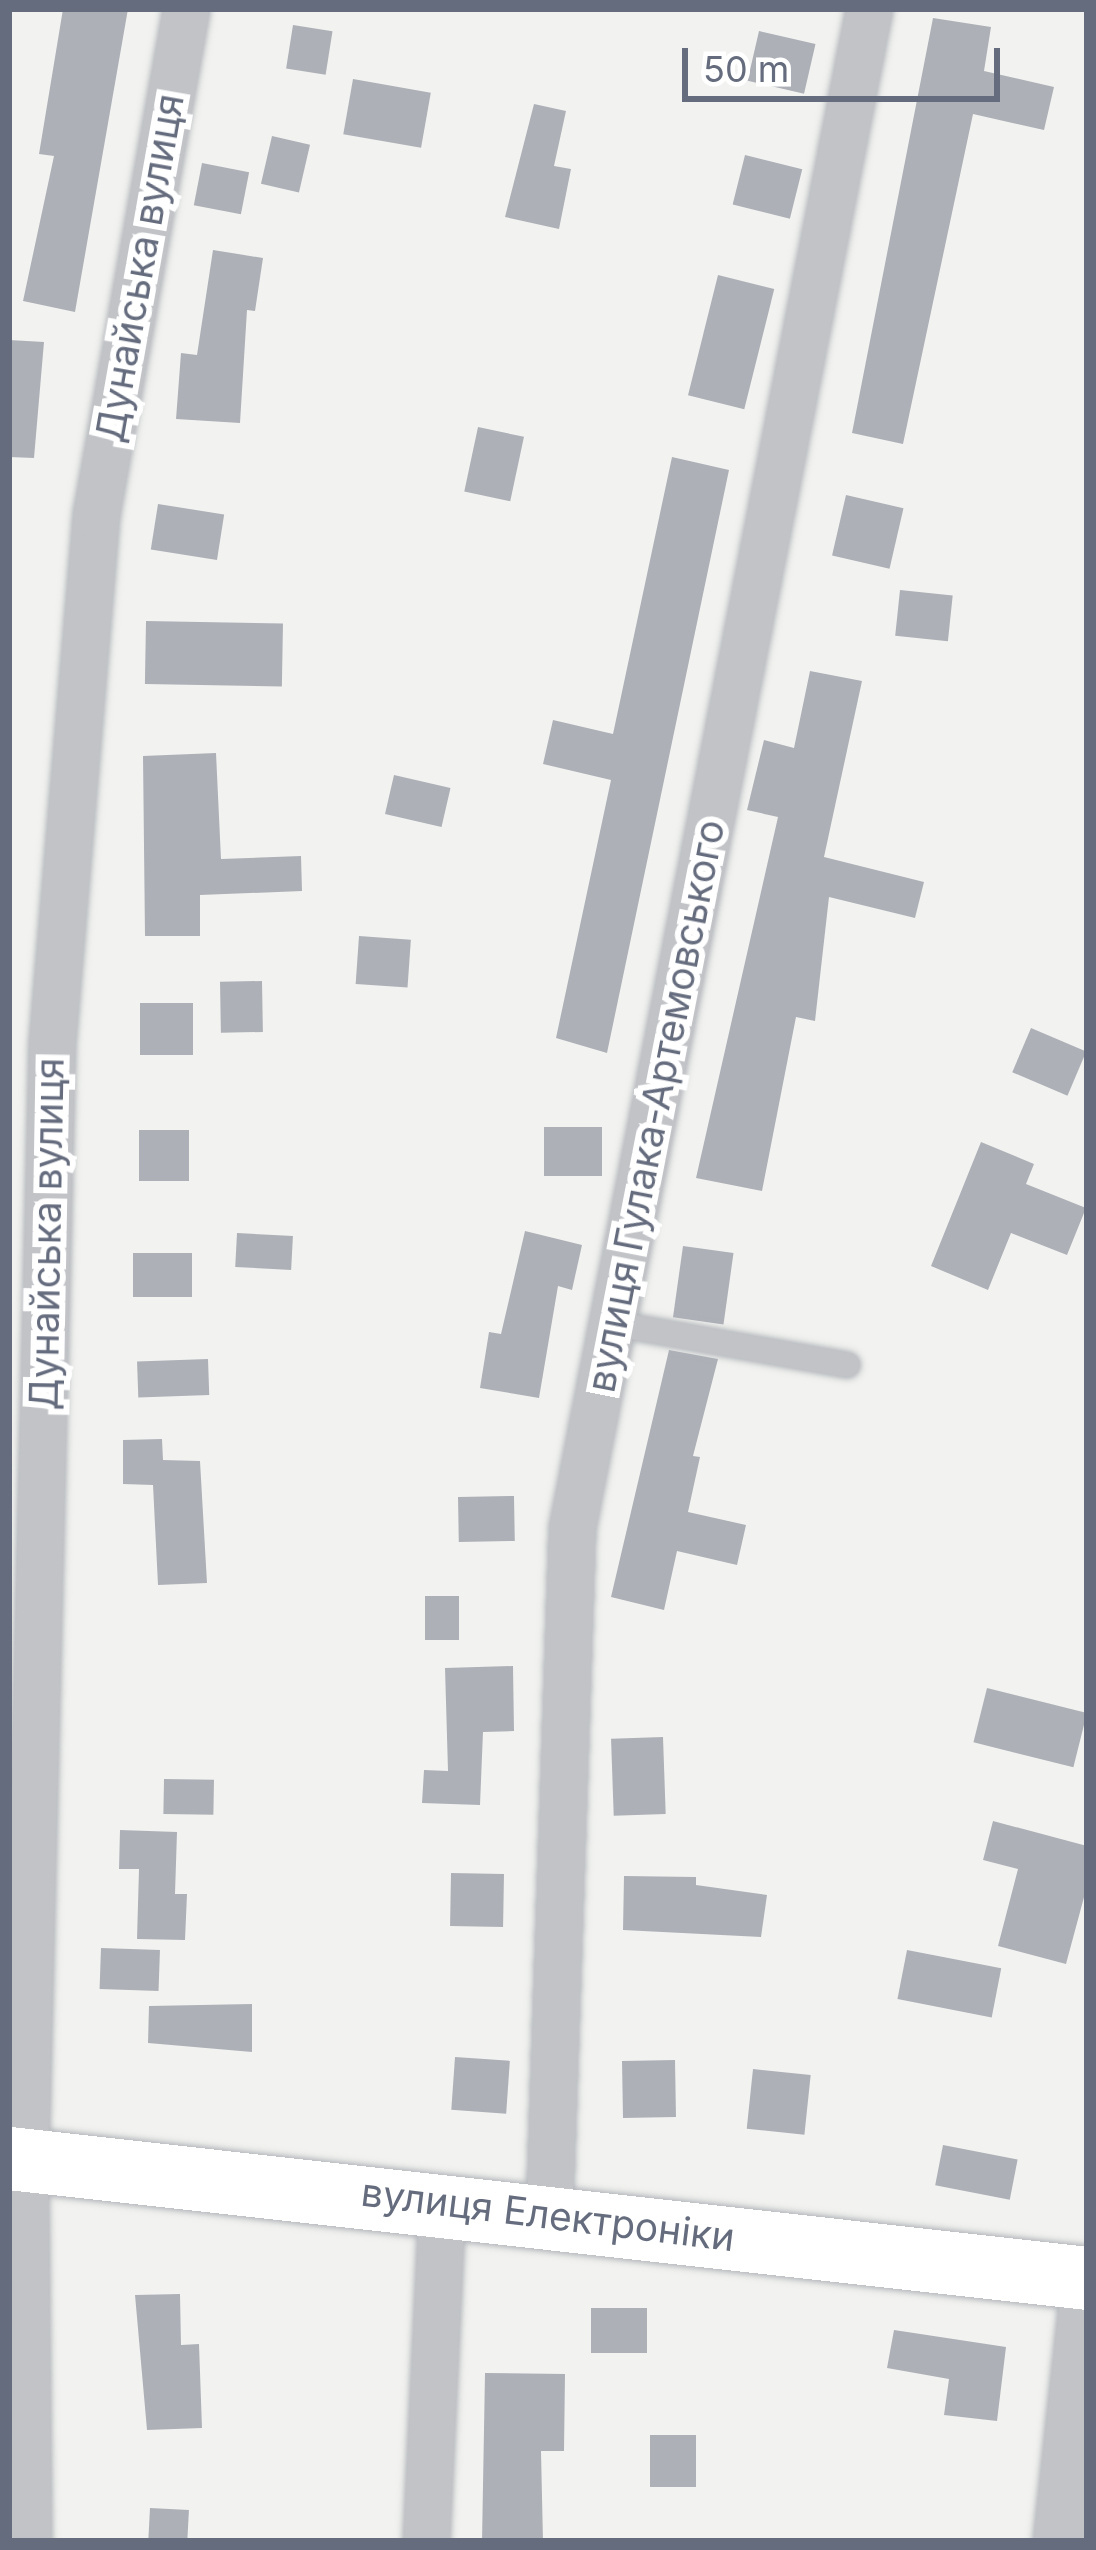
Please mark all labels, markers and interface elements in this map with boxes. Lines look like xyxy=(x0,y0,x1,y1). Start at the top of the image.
scale bar xyxy=(688,24,1006,98)
text: 50 m xyxy=(703,47,789,91)
street label: Дунайська вулиця xyxy=(86,90,194,446)
street label: вулиця Гулака-Артемовського xyxy=(578,816,734,1396)
street label: Дунайська вулиця xyxy=(21,1057,73,1411)
street label: вулиця Електроніки xyxy=(359,2169,737,2261)

